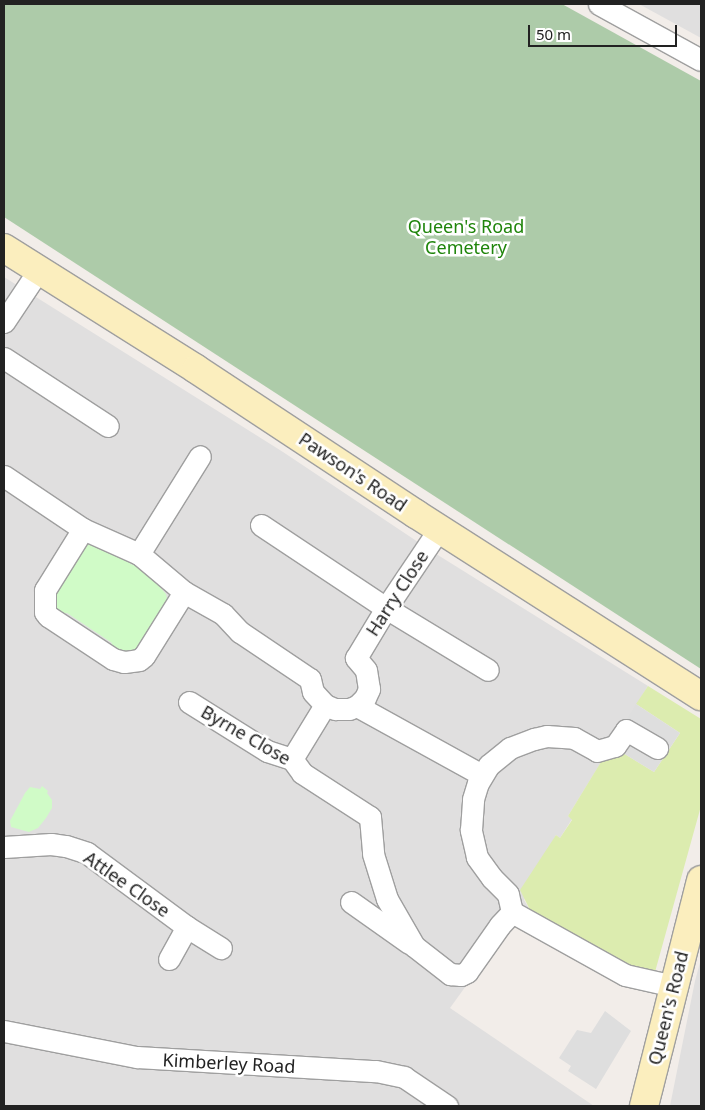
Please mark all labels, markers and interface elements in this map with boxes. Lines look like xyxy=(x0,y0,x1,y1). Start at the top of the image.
scale bar xyxy=(530,15,679,47)
text: 50 m xyxy=(536,24,571,44)
park label: Queen's Road Cemetery xyxy=(408,216,524,258)
street label: Pawson's Road xyxy=(295,428,411,516)
street label: Harry Close xyxy=(361,546,433,640)
street label: Byrne Close xyxy=(197,701,295,769)
street label: Attlee Close xyxy=(80,847,174,921)
street label: Queen's Road xyxy=(643,949,693,1067)
street label: Kimberley Road xyxy=(162,1049,296,1077)

